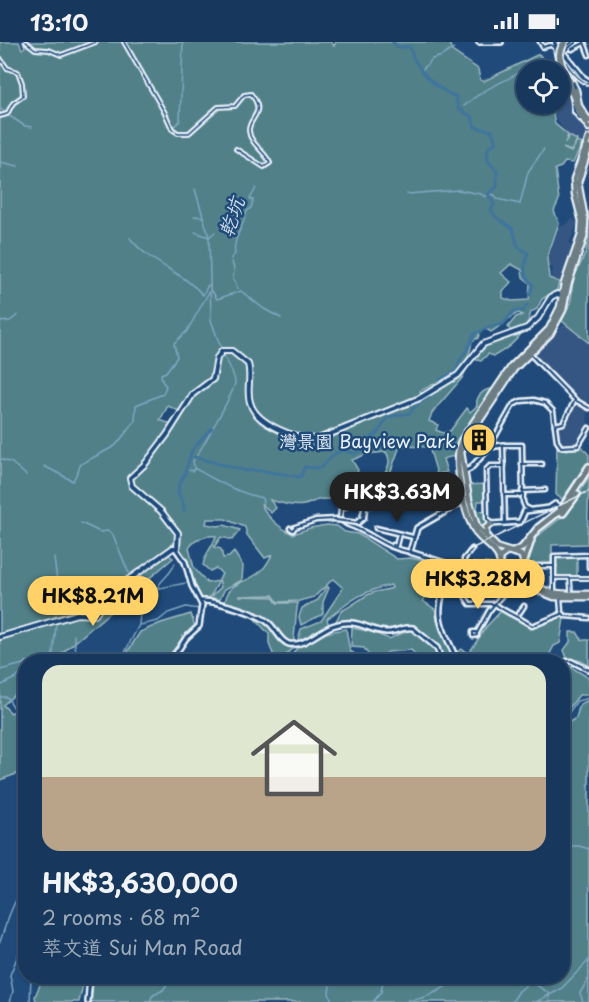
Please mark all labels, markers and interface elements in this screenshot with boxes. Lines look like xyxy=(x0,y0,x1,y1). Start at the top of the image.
text: 13:10 xyxy=(30,5,88,38)
map controls xyxy=(516,60,570,114)
button: locate xyxy=(516,60,570,114)
water label: 乾坑 xyxy=(210,191,252,241)
building icon: 灣景園 Bayview Park xyxy=(461,422,497,458)
place label: 灣景園 Bayview Park xyxy=(279,427,456,454)
pin: HK$3.63M xyxy=(335,472,459,523)
text: HK$3.63M xyxy=(344,476,450,506)
pin: HK$3.28M xyxy=(416,559,540,610)
text: HK$3.28M xyxy=(425,563,531,593)
pin: HK$8.21M xyxy=(31,576,155,627)
text: HK$8.21M xyxy=(41,580,145,610)
icon: home xyxy=(240,704,348,812)
text: HK$3,630,000 xyxy=(42,863,238,902)
text: 2 rooms · 68 m² xyxy=(42,902,201,932)
text: 萃文道 Sui Man Road xyxy=(42,932,243,962)

